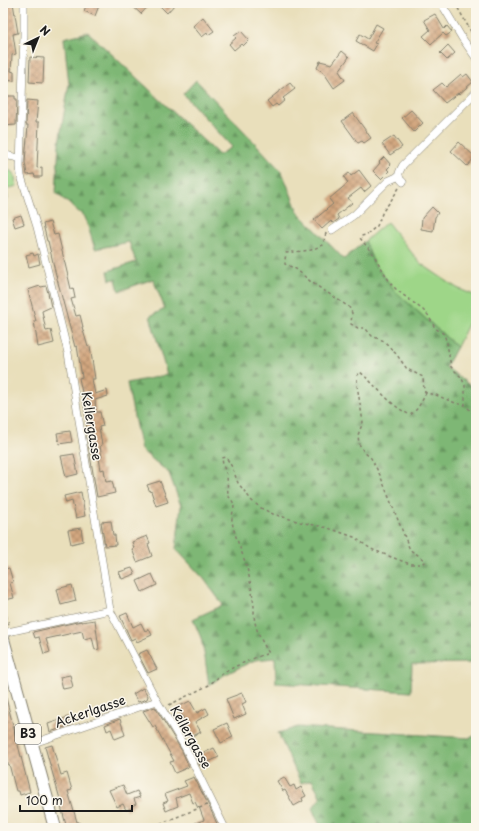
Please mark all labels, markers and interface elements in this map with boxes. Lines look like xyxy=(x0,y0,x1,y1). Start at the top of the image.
north arrow xyxy=(18,18,58,58)
text: N xyxy=(36,21,54,40)
street label: Kellergasse xyxy=(78,390,107,462)
street label: Ackerlgasse xyxy=(52,689,128,732)
street label: Kellergasse xyxy=(166,702,217,772)
road number: B3 xyxy=(15,724,41,744)
scale bar xyxy=(20,787,132,813)
text: 100 m xyxy=(26,791,63,809)

